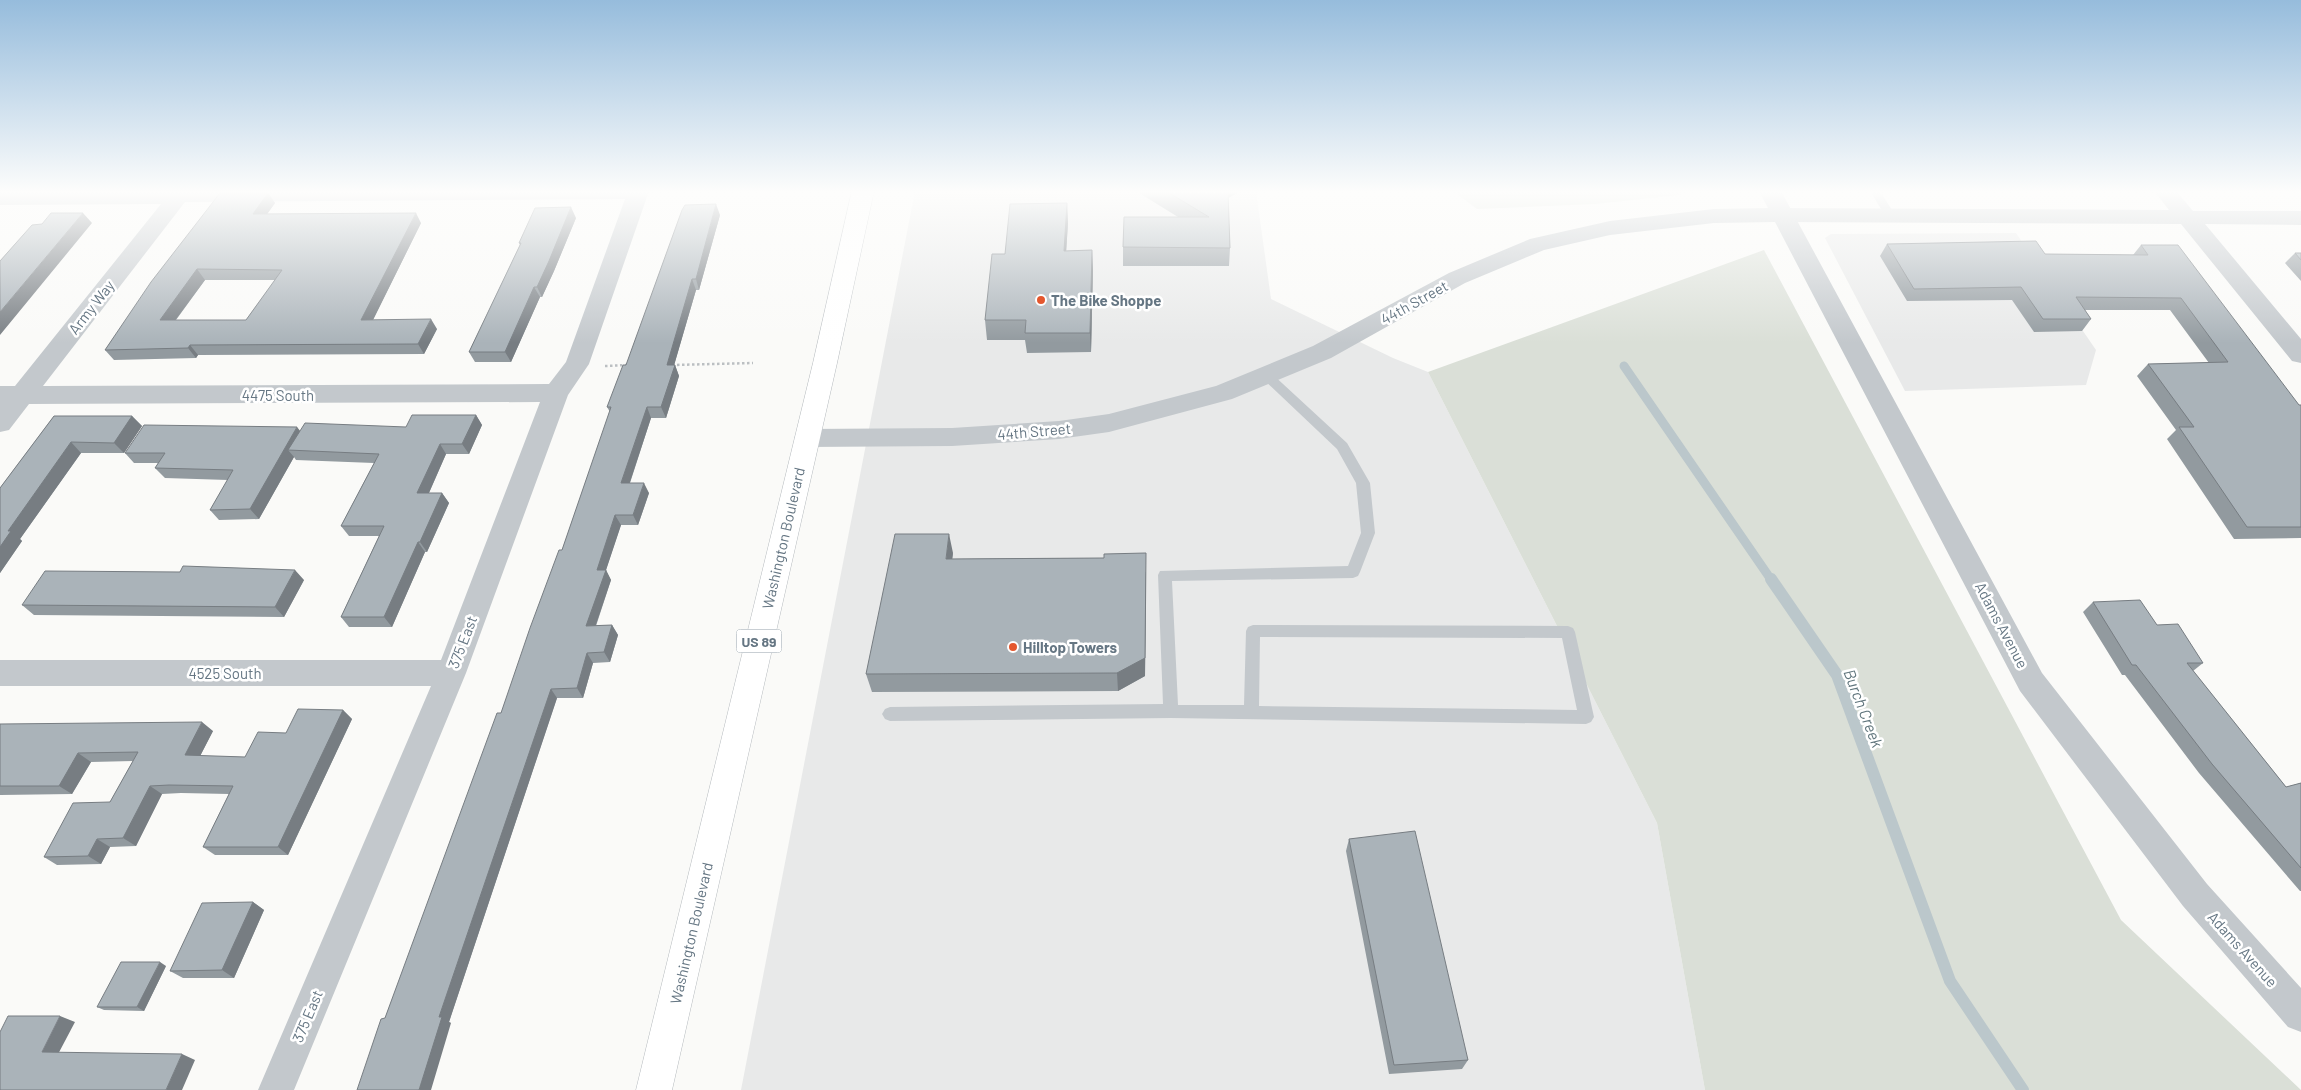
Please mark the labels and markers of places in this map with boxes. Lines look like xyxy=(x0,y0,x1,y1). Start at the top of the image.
place label: The Bike Shoppe xyxy=(1051,291,1161,309)
marker: The Bike Shoppe xyxy=(1035,294,1047,306)
place label: Hilltop Towers xyxy=(1023,638,1118,656)
marker: Hilltop Towers xyxy=(1007,641,1019,653)

